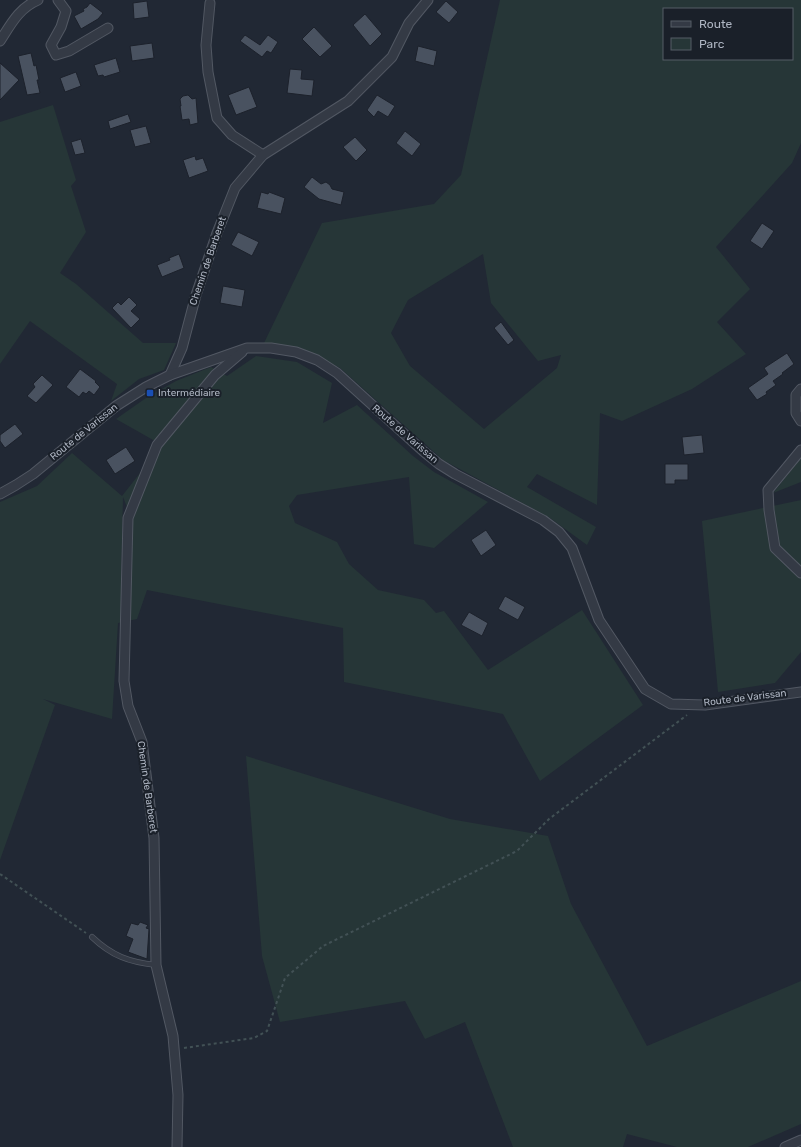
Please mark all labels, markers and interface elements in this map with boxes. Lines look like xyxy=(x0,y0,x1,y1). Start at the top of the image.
legend xyxy=(663,8,793,60)
text: Route xyxy=(699,17,733,31)
text: Parc xyxy=(699,37,725,51)
street label: Chemin de Barberet xyxy=(187,215,229,307)
place label: Intermédiaire xyxy=(158,387,221,399)
marker: Intermédiaire xyxy=(145,388,155,398)
street label: Route de Varissan xyxy=(48,401,120,463)
street label: Route de Varissan xyxy=(370,402,440,466)
street label: Route de Varissan xyxy=(703,687,787,709)
street label: Chemin de Barberet xyxy=(135,740,159,834)

